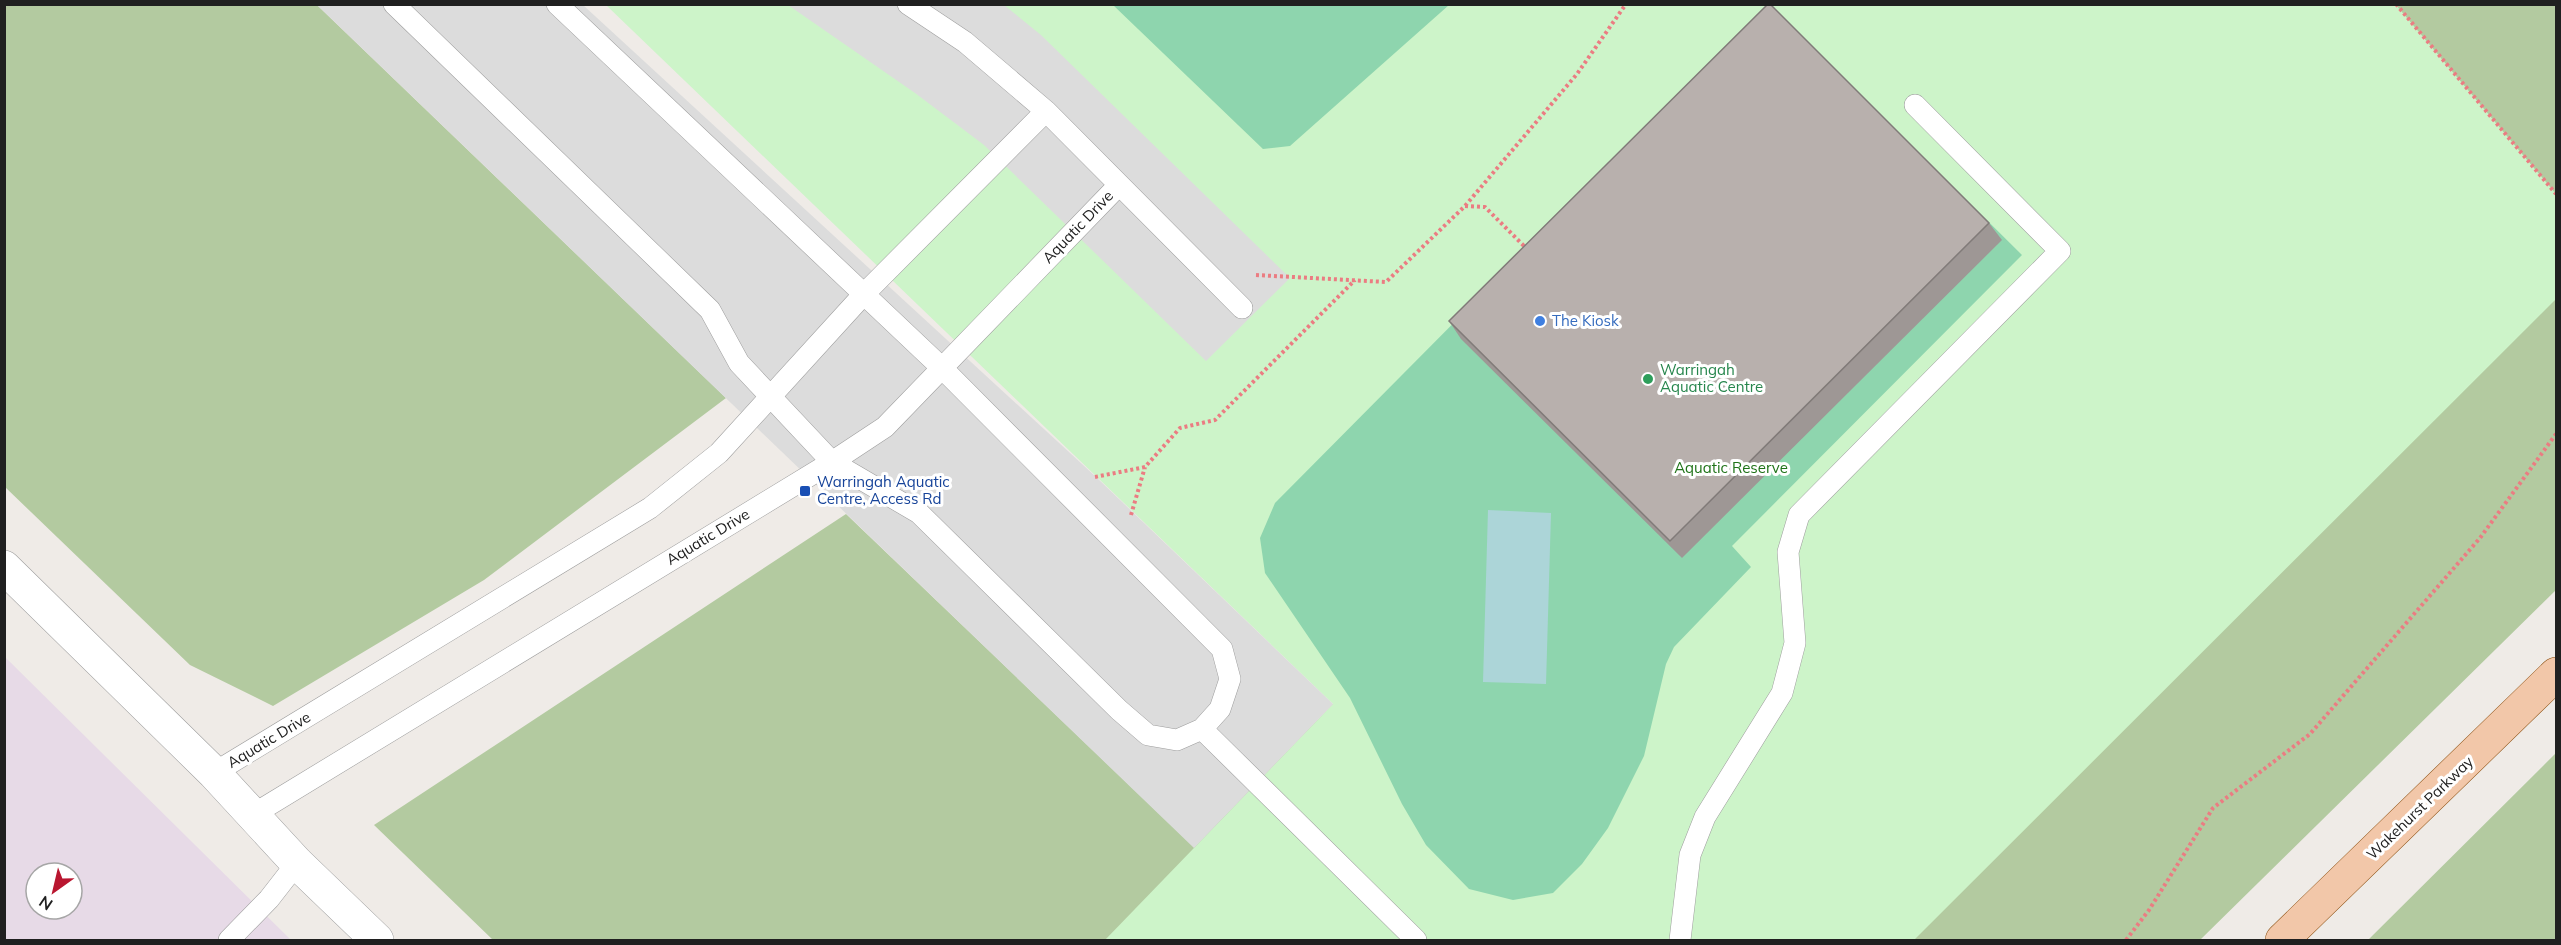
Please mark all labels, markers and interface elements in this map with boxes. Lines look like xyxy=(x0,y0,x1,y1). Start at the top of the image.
street label: Aquatic Drive xyxy=(1038,186,1117,267)
place label: The Kiosk xyxy=(1552,311,1619,330)
marker: The Kiosk xyxy=(1533,314,1547,328)
place label: Warringah Aquatic Centre xyxy=(1660,360,1763,396)
marker: Warringah Aquatic Centre xyxy=(1641,372,1655,386)
park label: Aquatic Reserve xyxy=(1674,458,1788,477)
place label: Warringah Aquatic Centre, Access Rd xyxy=(817,472,950,508)
marker: Warringah Aquatic Centre, Access Rd xyxy=(798,484,812,498)
street label: Aquatic Drive xyxy=(663,504,753,569)
street label: Aquatic Drive xyxy=(224,707,314,772)
street label: Wakehurst Parkway xyxy=(2362,752,2477,863)
north arrow xyxy=(24,861,84,921)
text: N xyxy=(35,892,56,915)

